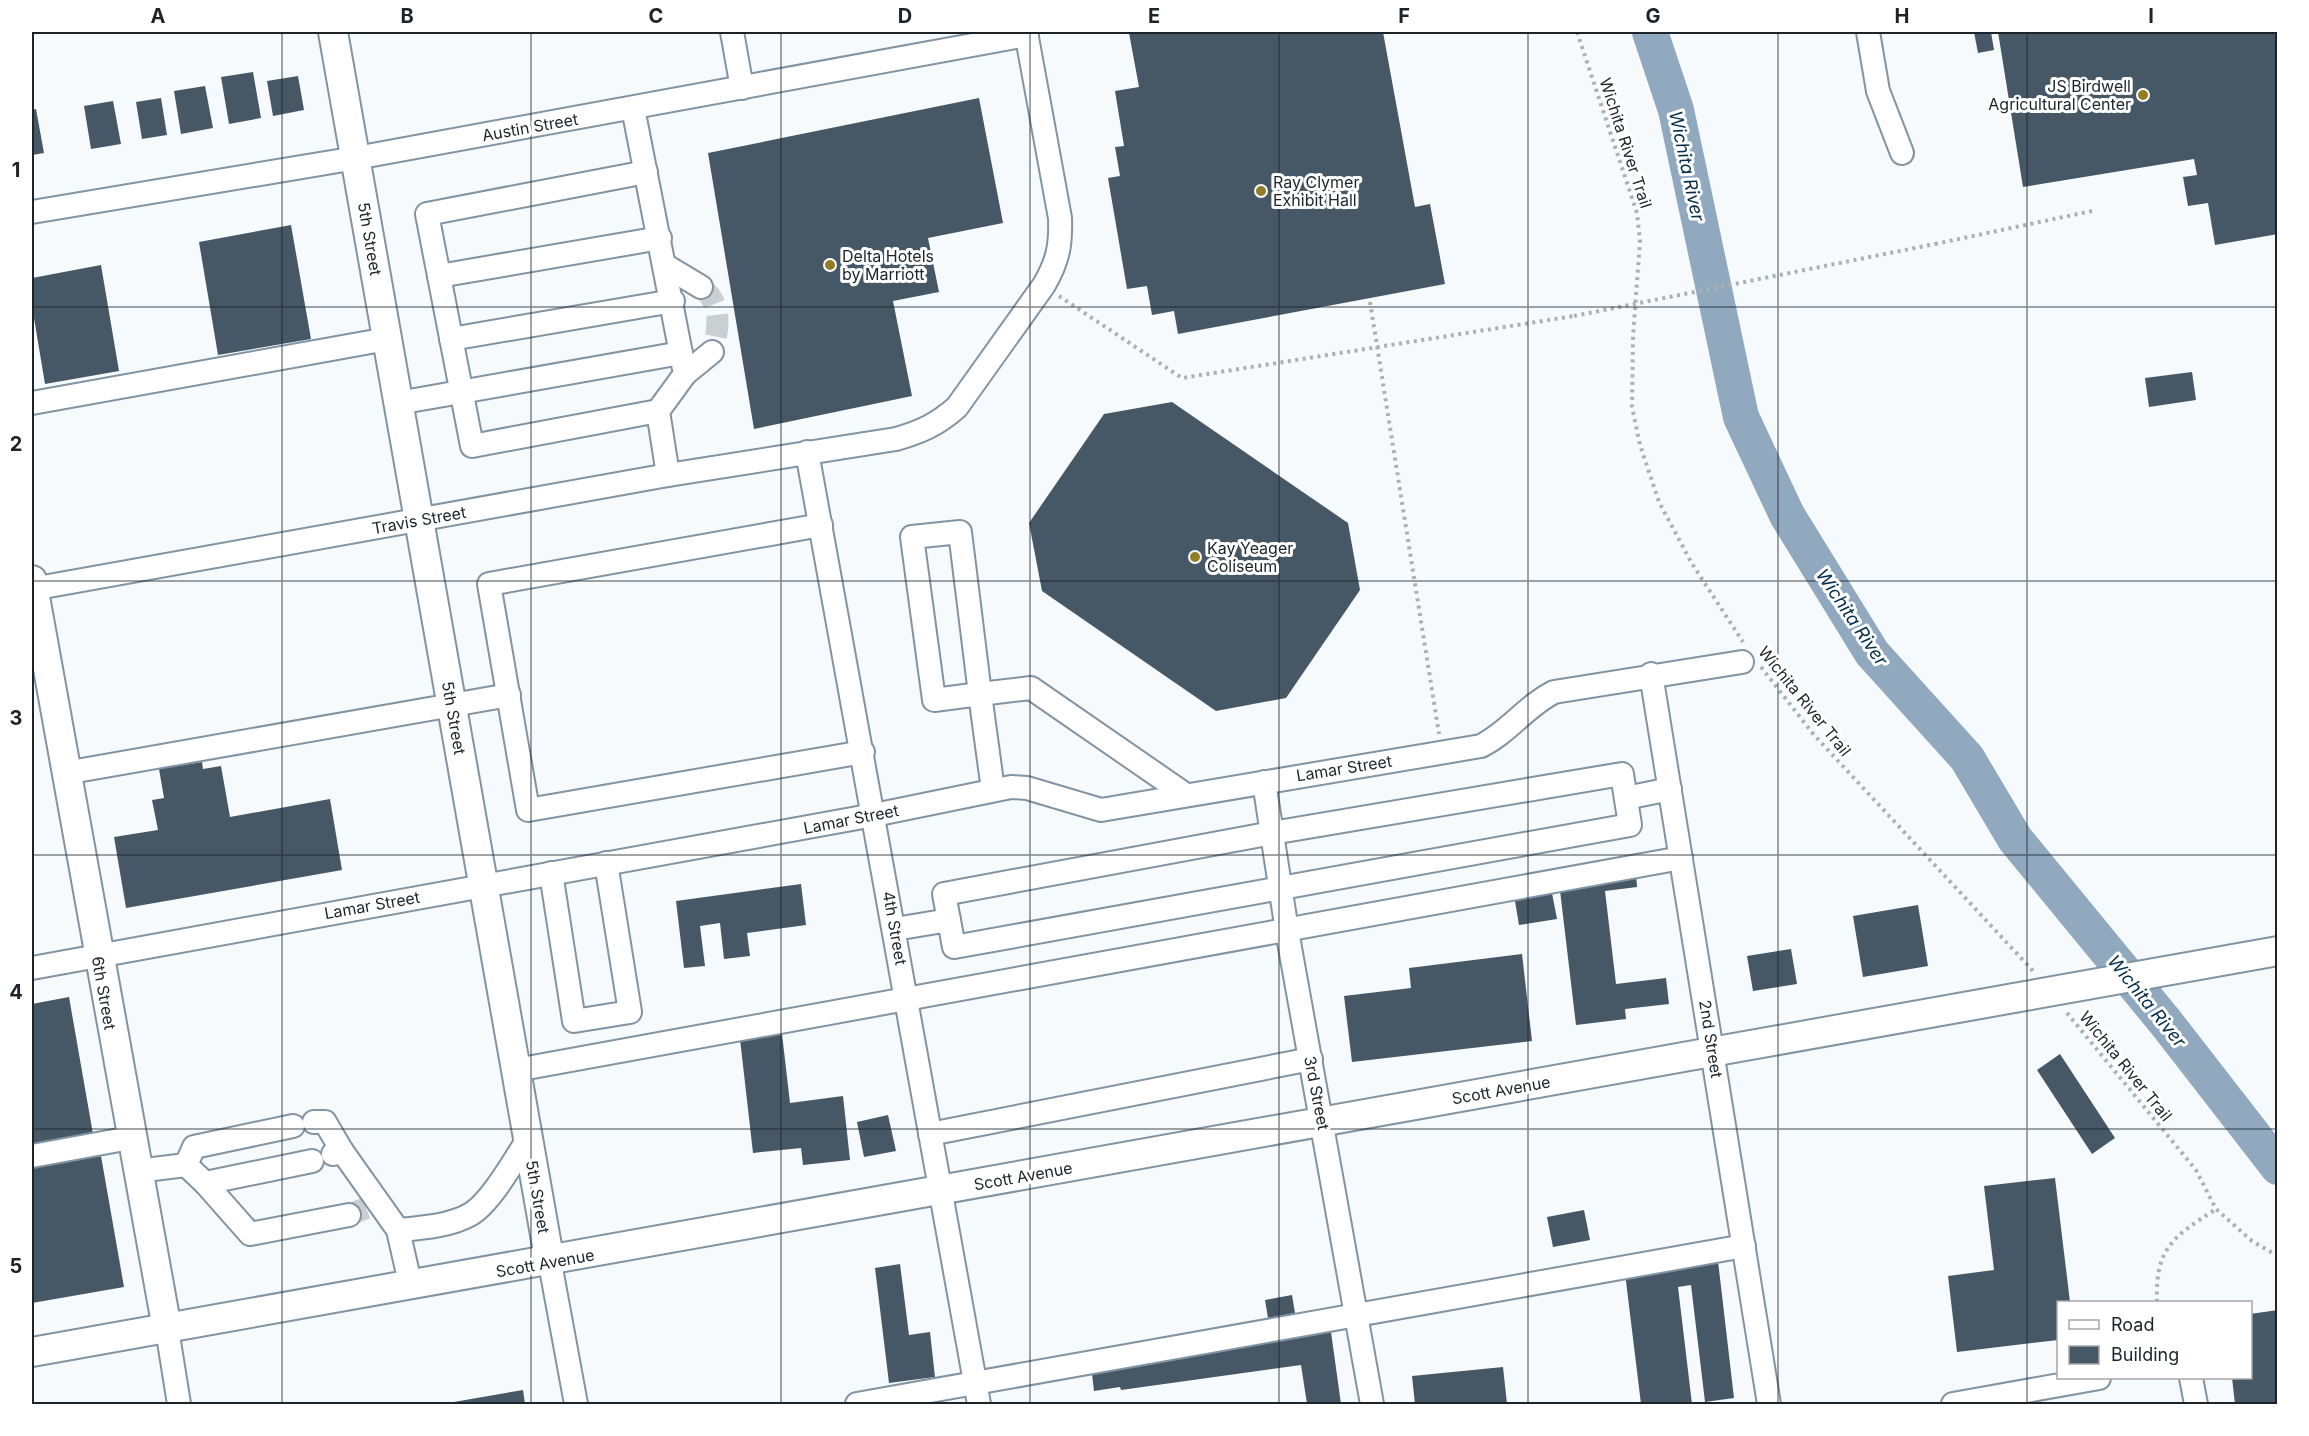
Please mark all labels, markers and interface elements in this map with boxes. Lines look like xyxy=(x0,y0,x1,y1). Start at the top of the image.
text: A xyxy=(151,4,166,28)
text: B xyxy=(400,4,414,28)
text: C xyxy=(649,4,663,28)
text: D xyxy=(898,4,912,28)
text: E xyxy=(1148,4,1160,28)
text: F xyxy=(1398,4,1410,28)
text: G xyxy=(1645,4,1661,28)
text: H xyxy=(1895,4,1909,28)
text: I xyxy=(2148,4,2154,28)
street label: Wichita River Trail xyxy=(1596,75,1656,211)
place label: JS Birdwell Agricultural Center xyxy=(1988,76,2131,114)
marker: JS Birdwell Agricultural Center xyxy=(2136,88,2150,102)
street label: Austin Street xyxy=(480,109,580,145)
water label: Wichita River xyxy=(1665,109,1709,224)
text: 1 xyxy=(12,158,20,182)
place label: Ray Clymer Exhibit Hall xyxy=(1273,172,1359,210)
marker: Ray Clymer Exhibit Hall xyxy=(1254,184,1268,198)
street label: 5th Street xyxy=(354,201,386,277)
place label: Delta Hotels by Marriott xyxy=(842,246,934,284)
marker: Delta Hotels by Marriott xyxy=(823,258,837,272)
text: 2 xyxy=(10,432,22,456)
street label: Travis Street xyxy=(370,502,468,538)
place label: Kay Yeager Coliseum xyxy=(1207,538,1293,576)
marker: Kay Yeager Coliseum xyxy=(1188,550,1202,564)
water label: Wichita River xyxy=(1812,565,1893,670)
street label: Wichita River Trail xyxy=(1754,642,1856,760)
street label: 5th Street xyxy=(438,680,470,756)
text: 3 xyxy=(10,706,22,730)
street label: Lamar Street xyxy=(1295,751,1393,785)
street label: Lamar Street xyxy=(802,800,900,838)
street label: Lamar Street xyxy=(323,887,421,923)
street label: 4th Street xyxy=(879,889,911,967)
water label: Wichita River xyxy=(2104,951,2191,1052)
street label: 6th Street xyxy=(88,955,120,1031)
text: 4 xyxy=(9,980,23,1004)
street label: 2nd Street xyxy=(1695,999,1727,1079)
street label: Wichita River Trail xyxy=(2075,1007,2177,1125)
street label: 3rd Street xyxy=(1300,1054,1334,1132)
street label: Scott Avenue xyxy=(1450,1071,1552,1109)
street label: Scott Avenue xyxy=(972,1157,1074,1195)
street label: 5th Street xyxy=(522,1159,554,1235)
street label: Scott Avenue xyxy=(494,1244,596,1282)
text: 5 xyxy=(10,1254,22,1278)
legend xyxy=(2057,1301,2252,1379)
text: Road xyxy=(2111,1314,2154,1335)
text: Building xyxy=(2111,1344,2179,1365)

